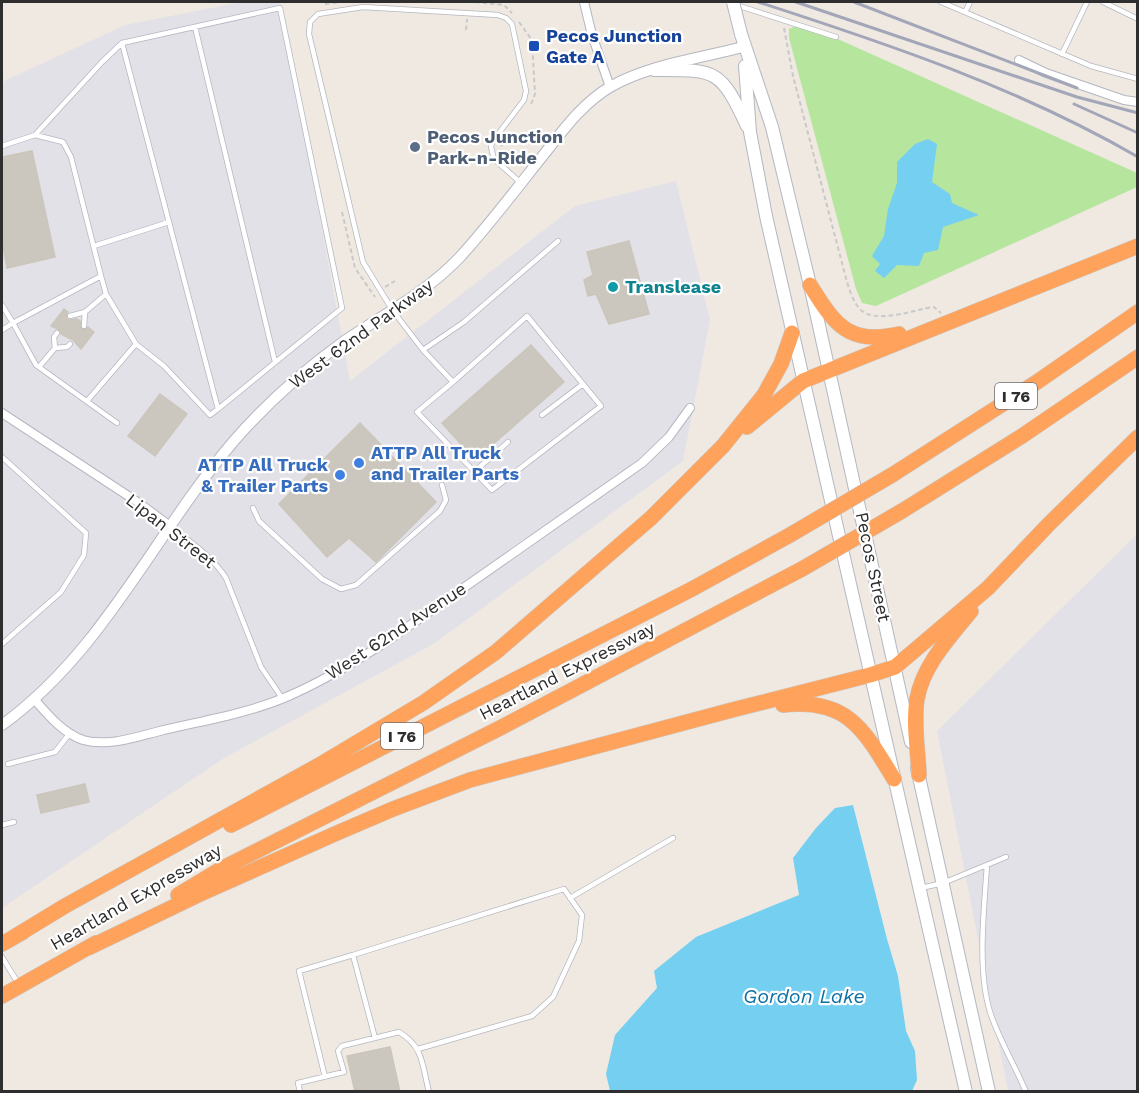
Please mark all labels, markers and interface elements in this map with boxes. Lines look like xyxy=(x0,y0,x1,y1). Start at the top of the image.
place label: Pecos Junction Gate A xyxy=(546,25,682,67)
marker: Pecos Junction Gate A xyxy=(527,39,541,53)
place label: Pecos Junction Park-n-Ride xyxy=(427,126,563,168)
marker: Pecos Junction Park-n-Ride xyxy=(408,140,422,154)
street label: West 62nd Parkway xyxy=(285,274,437,393)
place label: Translease xyxy=(625,276,721,297)
marker: Translease xyxy=(606,280,620,294)
road number: I 76 xyxy=(995,383,1037,409)
place label: ATTP All Truck and Trailer Parts xyxy=(371,442,519,484)
place label: ATTP All Truck & Trailer Parts xyxy=(198,454,329,496)
marker: ATTP All Truck and Trailer Parts xyxy=(352,456,366,470)
marker: ATTP All Truck & Trailer Parts xyxy=(333,468,347,482)
street label: Lipan Street xyxy=(122,489,221,573)
street label: Pecos Street xyxy=(852,510,895,624)
street label: West 62nd Avenue xyxy=(322,577,470,684)
street label: Heartland Expressway xyxy=(475,617,659,724)
road number: I 76 xyxy=(381,723,423,749)
street label: Heartland Expressway xyxy=(46,839,226,954)
water label: Gordon Lake xyxy=(743,984,865,1008)

